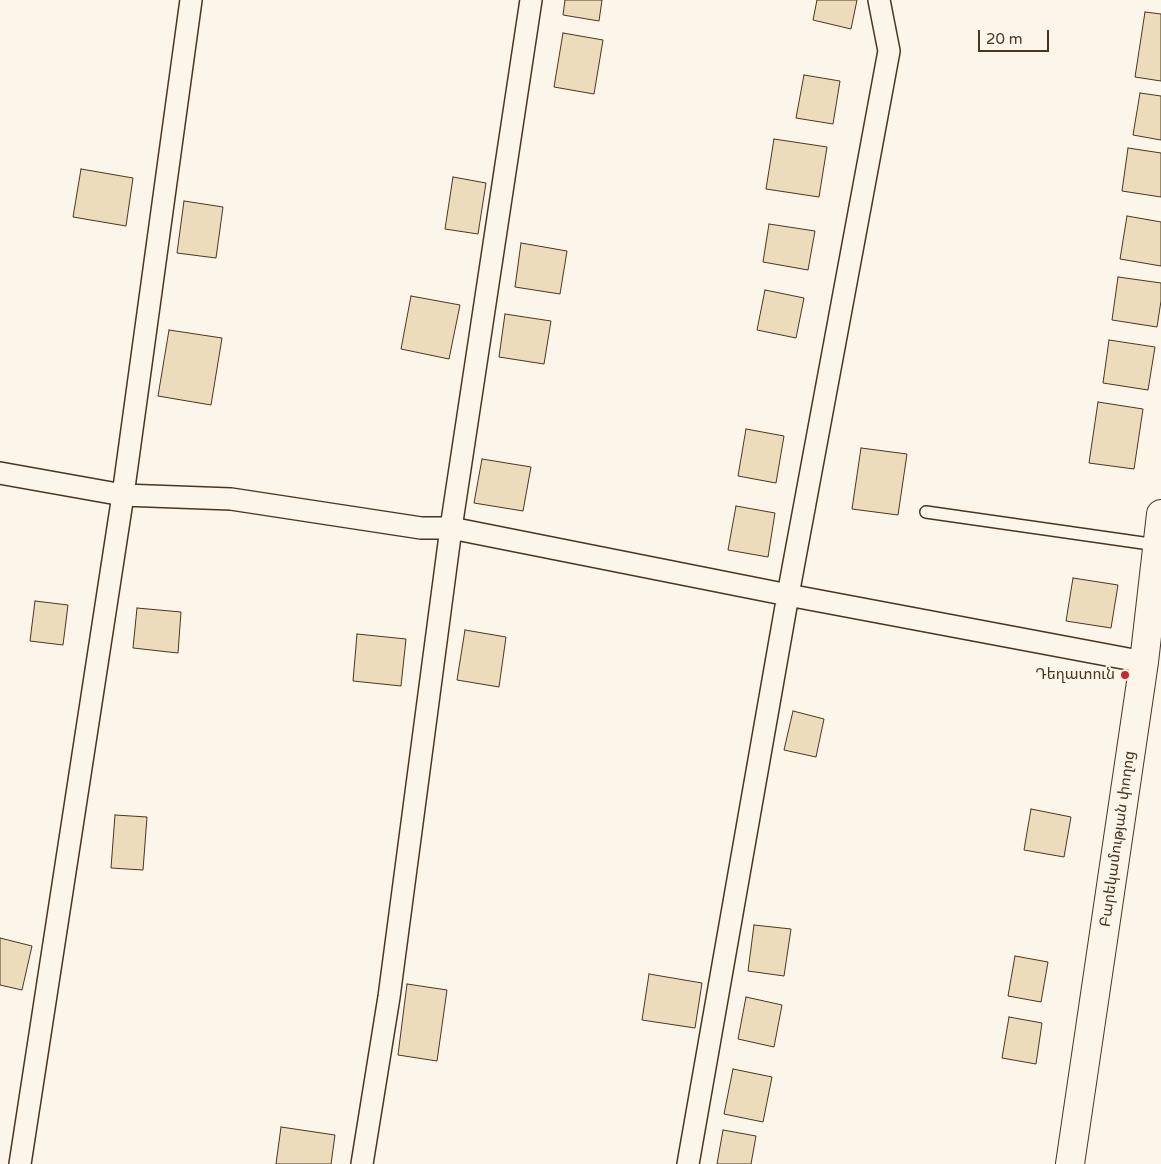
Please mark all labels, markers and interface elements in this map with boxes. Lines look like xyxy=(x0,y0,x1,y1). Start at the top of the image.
scale bar xyxy=(981,20,1052,52)
text: 20 m xyxy=(986,30,1023,48)
place label: Դեղատուն xyxy=(1035,666,1115,684)
marker: Դեղատուն xyxy=(1119,669,1131,681)
street label: Բարեկամության փողոց xyxy=(1097,750,1139,928)

